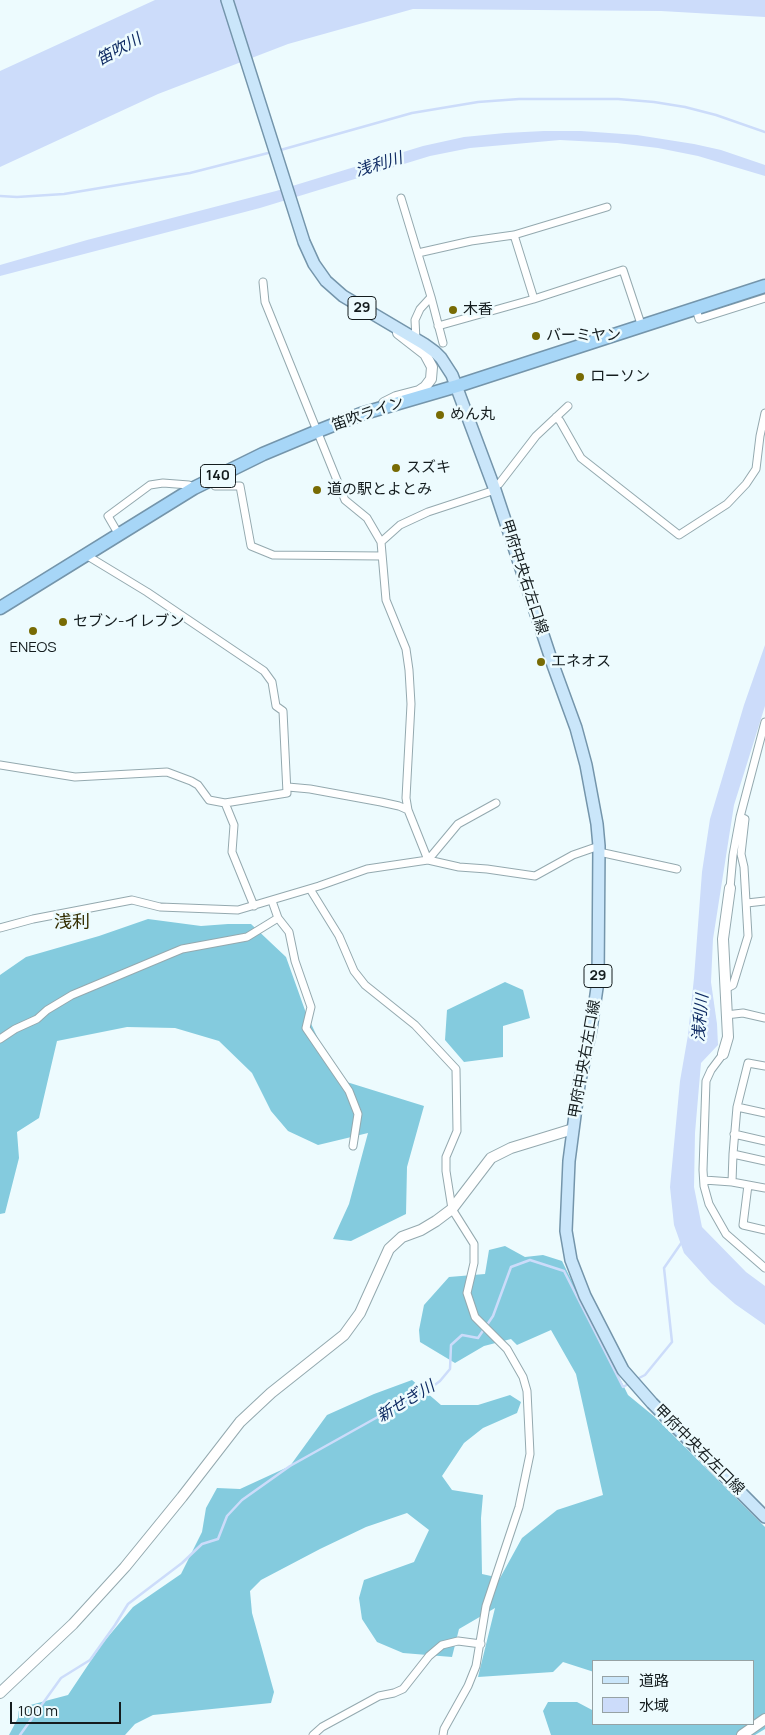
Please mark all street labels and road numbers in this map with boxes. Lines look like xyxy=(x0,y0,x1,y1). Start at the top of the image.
road number: 29 xyxy=(348,296,376,320)
street label: 笛吹ライン xyxy=(330,393,406,435)
road number: 140 xyxy=(200,464,236,488)
street label: 甲府中央右左口線 xyxy=(497,517,551,637)
road number: 29 xyxy=(584,964,612,988)
street label: 甲府中央右左口線 xyxy=(566,998,604,1120)
street label: 甲府中央右左口線 xyxy=(650,1401,748,1499)

